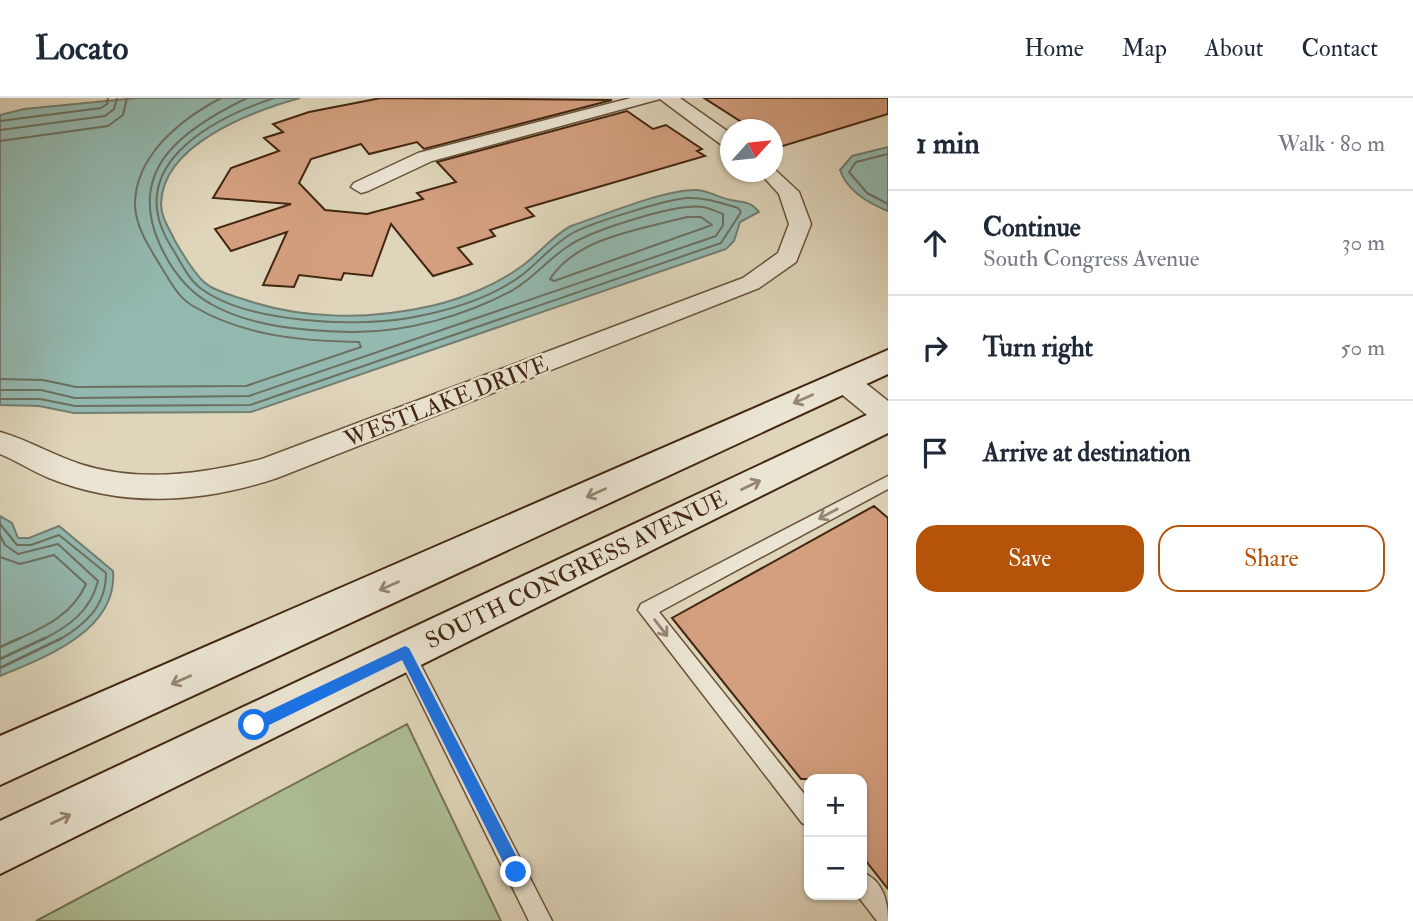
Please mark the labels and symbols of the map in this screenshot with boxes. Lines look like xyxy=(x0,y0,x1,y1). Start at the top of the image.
north arrow xyxy=(720,119,783,182)
street label: WESTLAKE DRIVE xyxy=(339,349,552,454)
one-way arrow xyxy=(793,393,815,406)
one-way arrow xyxy=(740,477,761,491)
street label: SOUTH CONGRESS AVENUE xyxy=(421,484,732,655)
one-way arrow xyxy=(586,487,607,500)
one-way arrow xyxy=(818,508,839,521)
one-way arrow xyxy=(379,580,400,593)
one-way arrow xyxy=(653,618,668,636)
one-way arrow xyxy=(171,674,193,687)
route start xyxy=(238,709,269,740)
one-way arrow xyxy=(50,811,71,825)
route end xyxy=(500,856,531,887)

